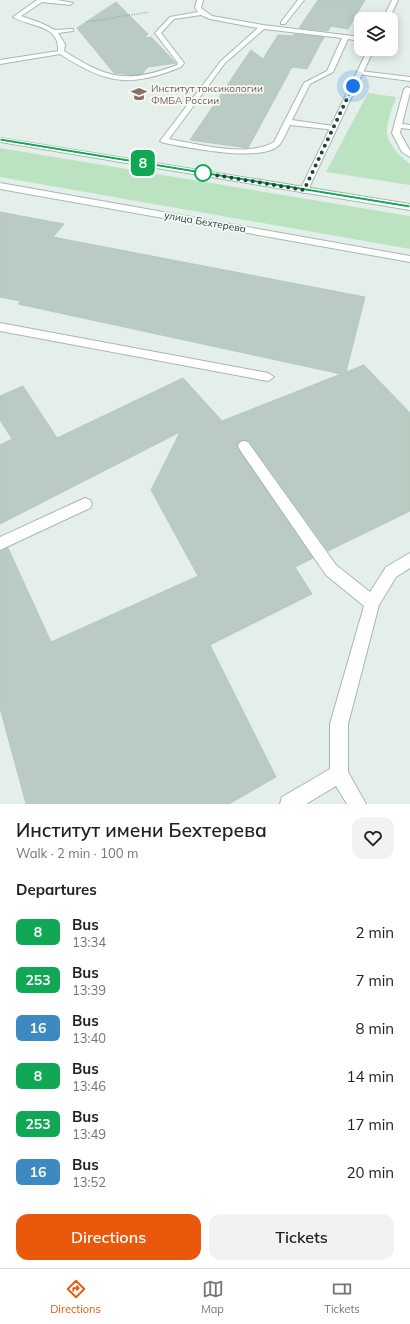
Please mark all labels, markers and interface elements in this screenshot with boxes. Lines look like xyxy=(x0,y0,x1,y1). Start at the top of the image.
map controls xyxy=(354,12,398,56)
button: layers xyxy=(354,12,398,56)
your location xyxy=(343,76,363,96)
place label: Институт токсикологии ФМБА России xyxy=(151,82,263,107)
school or university icon: Институт токсикологии ФМБА России xyxy=(130,85,148,103)
line badge: 8 xyxy=(130,150,156,176)
text: 8 xyxy=(139,154,147,172)
unlabelled marker xyxy=(194,164,212,182)
street label: улица Бехтерева xyxy=(163,208,247,236)
button: heart xyxy=(352,817,394,859)
text: Институт имени Бехтерева xyxy=(16,818,267,842)
text: Walk · 2 min · 100 m xyxy=(16,845,138,861)
text: Departures xyxy=(16,880,97,899)
text: Bus xyxy=(72,915,99,934)
text: 8 xyxy=(34,923,42,941)
text: 2 min xyxy=(356,923,394,942)
text: 13:34 xyxy=(72,934,106,950)
text: Bus xyxy=(72,963,99,982)
text: 253 xyxy=(25,971,51,989)
text: 7 min xyxy=(356,971,394,990)
text: 13:39 xyxy=(72,982,106,998)
text: Bus xyxy=(72,1011,99,1030)
text: 16 xyxy=(30,1019,46,1037)
text: 8 min xyxy=(356,1019,394,1038)
text: 13:40 xyxy=(72,1030,106,1046)
text: Bus xyxy=(72,1059,99,1078)
text: 8 xyxy=(34,1067,42,1085)
text: 14 min xyxy=(347,1067,394,1086)
text: 13:46 xyxy=(72,1078,106,1094)
text: Bus xyxy=(72,1107,99,1126)
text: 253 xyxy=(25,1115,51,1133)
text: 17 min xyxy=(347,1115,394,1134)
text: 13:49 xyxy=(72,1126,106,1142)
text: Bus xyxy=(72,1155,99,1174)
text: 16 xyxy=(30,1163,46,1181)
text: 20 min xyxy=(347,1163,394,1182)
text: 13:52 xyxy=(72,1174,106,1190)
button: Directions xyxy=(16,1214,201,1260)
button: Tickets xyxy=(209,1214,394,1260)
tab: Directions xyxy=(50,1278,101,1316)
tab: Map xyxy=(201,1278,224,1316)
tab: Tickets xyxy=(324,1278,360,1316)

